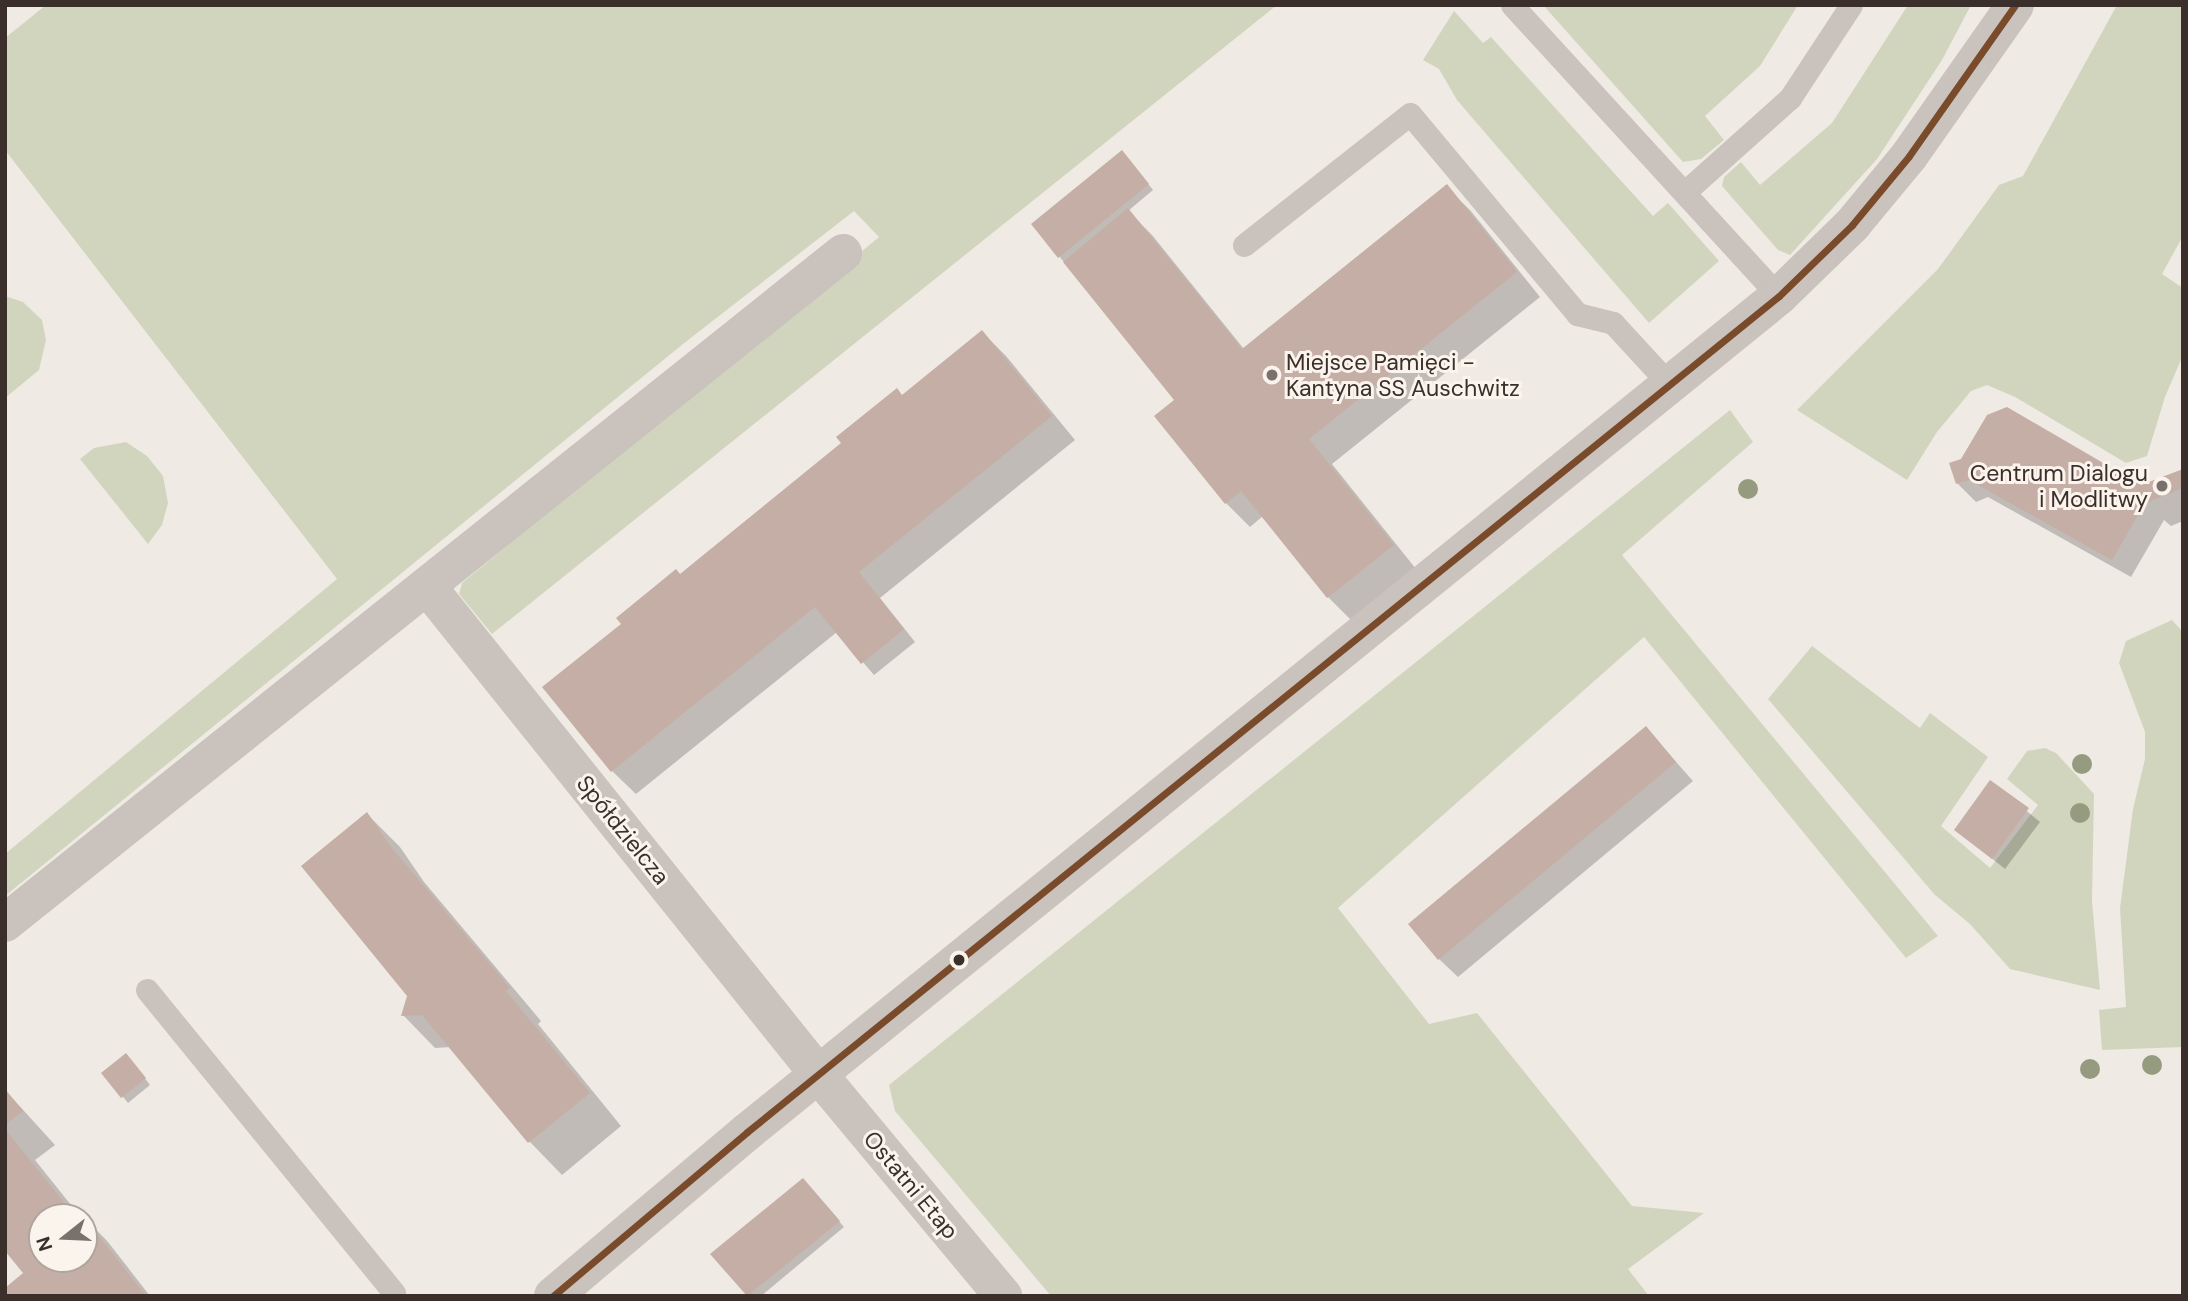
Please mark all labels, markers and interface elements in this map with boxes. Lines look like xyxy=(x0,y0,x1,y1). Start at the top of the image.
place label: Miejsce Pamięci - Kantyna SS Auschwitz xyxy=(1286,348,1520,402)
marker: Miejsce Pamięci - Kantyna SS Auschwitz xyxy=(1264,367,1280,383)
place label: Centrum Dialogu i Modlitwy xyxy=(1970,459,2148,513)
marker: Centrum Dialogu i Modlitwy xyxy=(2154,478,2170,494)
street label: Spółdzielcza xyxy=(571,770,675,890)
unlabelled marker xyxy=(952,953,966,967)
street label: Ostatni Etap xyxy=(858,1125,964,1245)
north arrow xyxy=(28,1203,98,1273)
text: N xyxy=(30,1234,58,1254)

